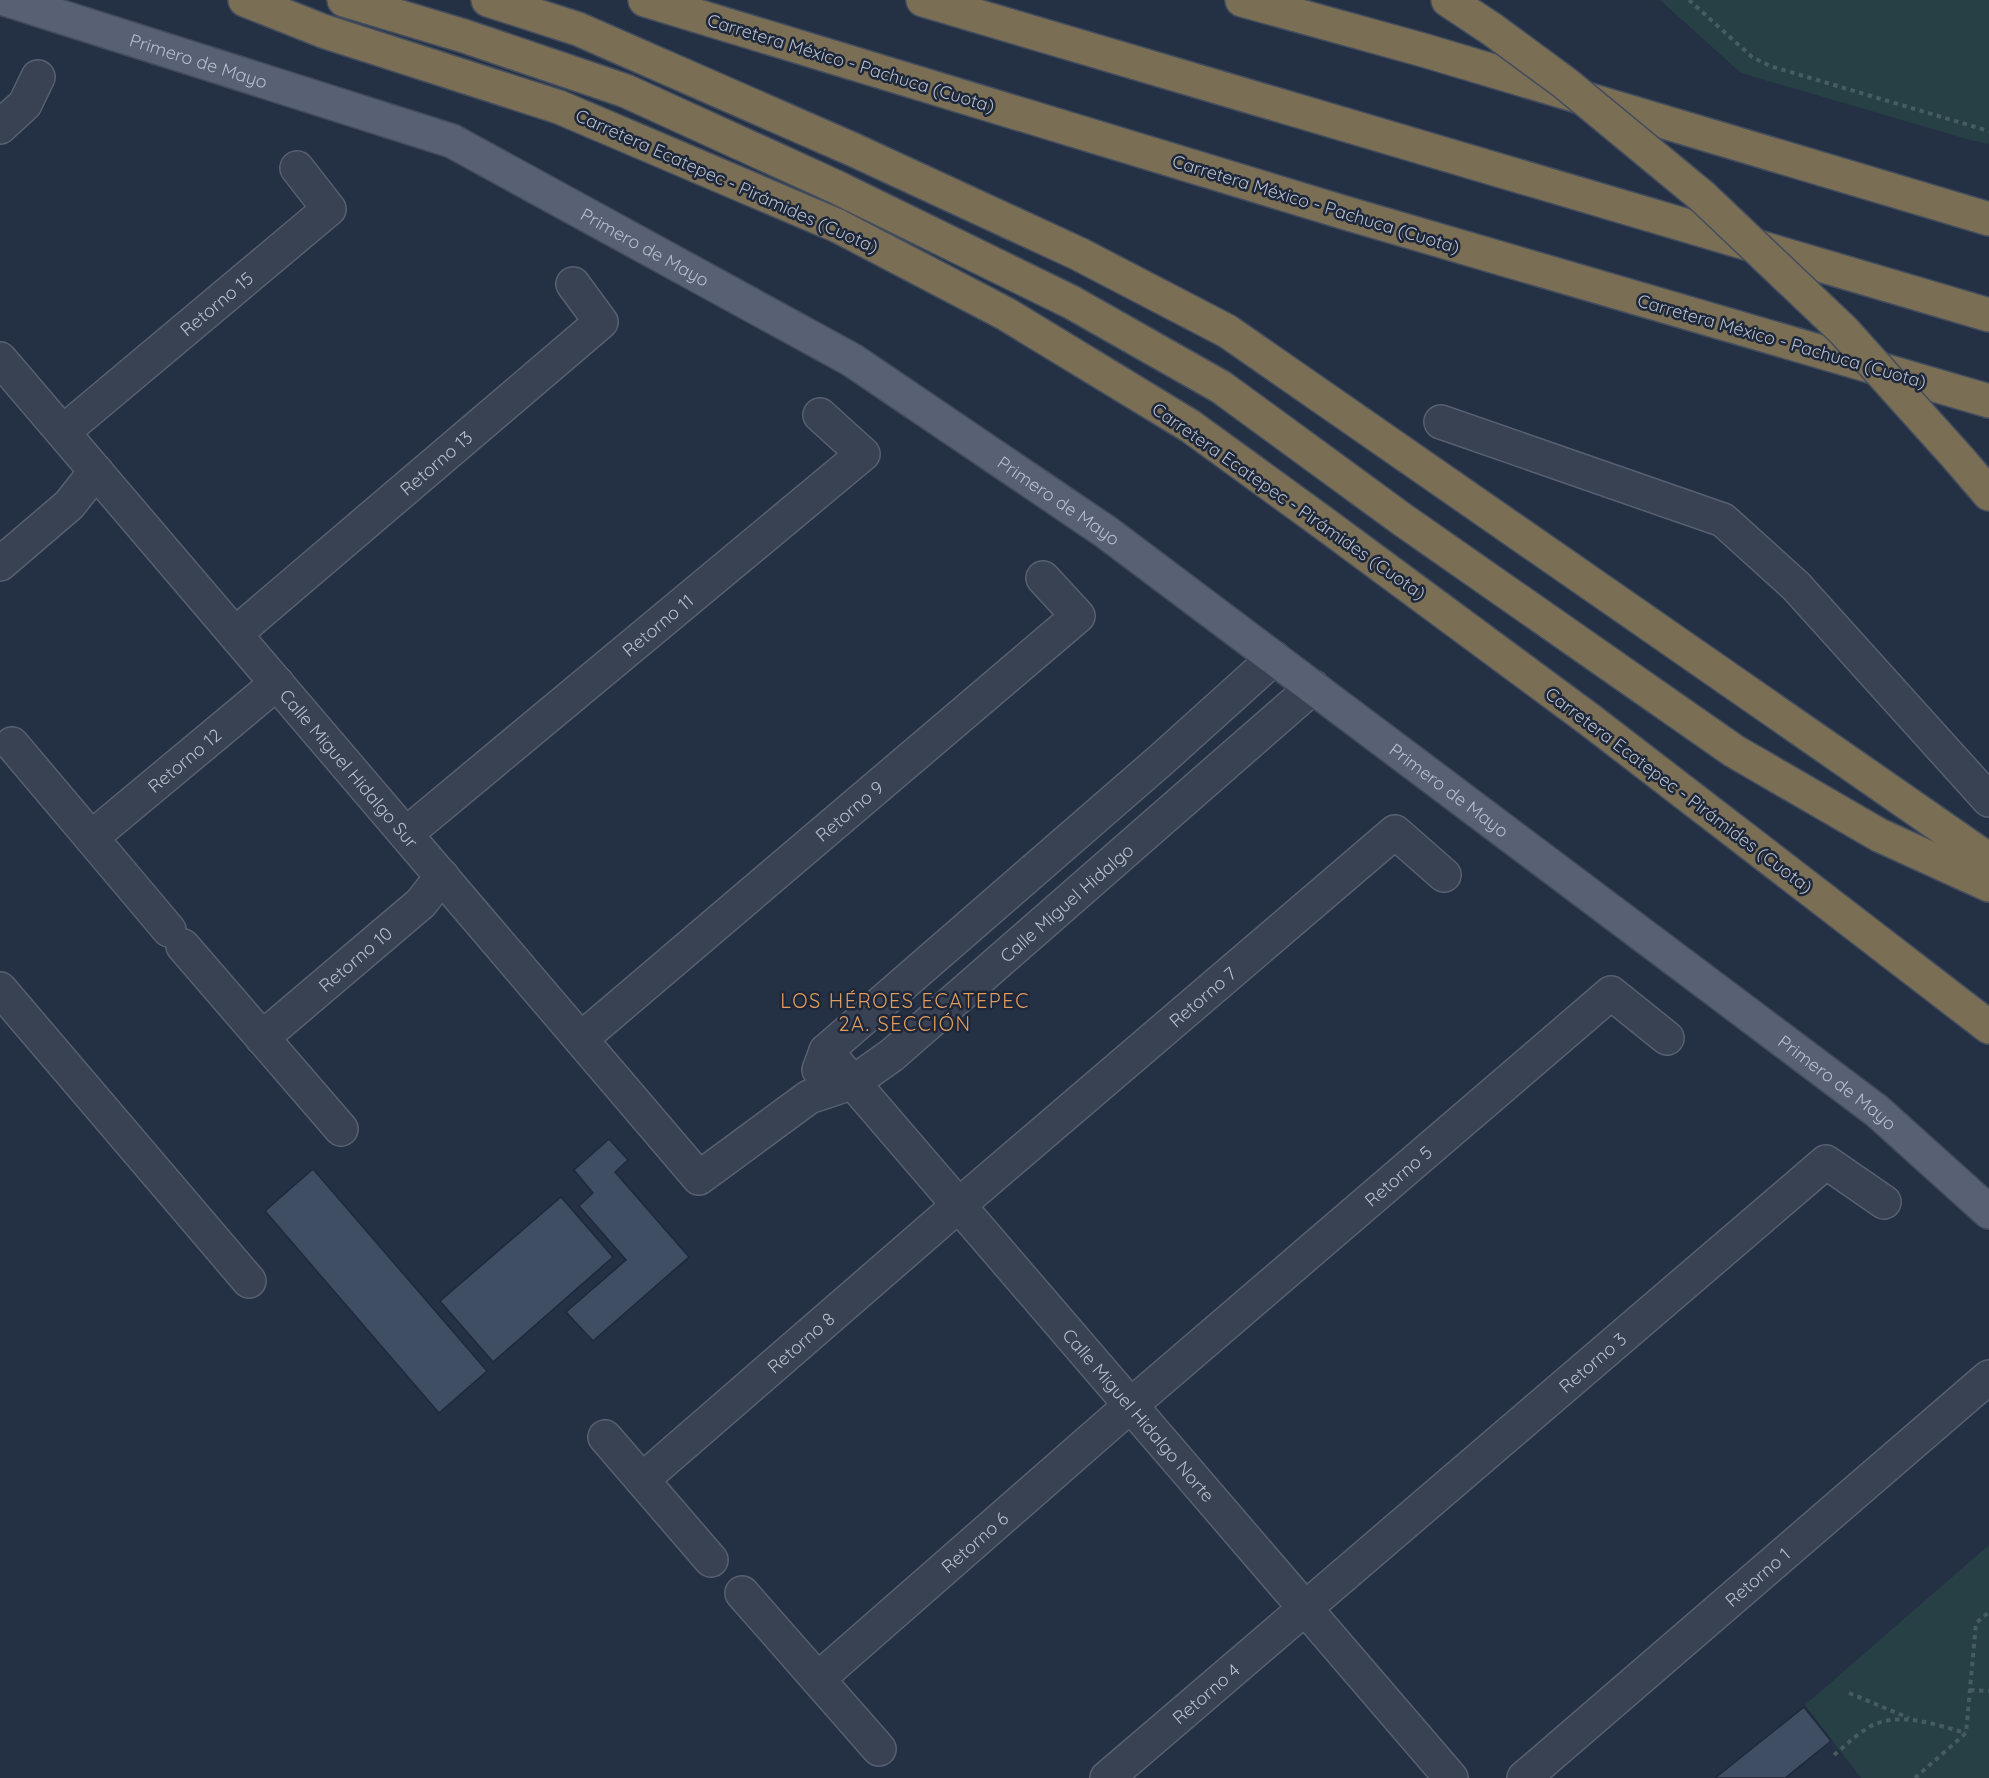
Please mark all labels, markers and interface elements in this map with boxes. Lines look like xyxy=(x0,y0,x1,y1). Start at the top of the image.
street label: Carretera México - Pachuca (Cuota) xyxy=(704,8,998,118)
street label: Primero de Mayo xyxy=(127,28,270,93)
street label: Carretera Ecatepec - Pirámides (Cuota) xyxy=(572,104,882,258)
street label: Carretera México - Pachuca (Cuota) xyxy=(1169,149,1463,259)
street label: Primero de Mayo xyxy=(577,202,713,291)
street label: Retorno 15 xyxy=(175,266,258,341)
street label: Carretera México - Pachuca (Cuota) xyxy=(1635,289,1929,393)
street label: Carretera Ecatepec - Pirámides (Cuota) xyxy=(1148,397,1430,605)
street label: Retorno 13 xyxy=(395,425,477,500)
street label: Primero de Mayo xyxy=(993,451,1125,550)
street label: Retorno 11 xyxy=(617,589,698,661)
street label: Carretera Ecatepec - Pirámides (Cuota) xyxy=(1541,682,1817,898)
street label: Calle Miguel Hidalgo Sur xyxy=(275,684,424,852)
street label: Retorno 12 xyxy=(143,723,226,797)
street label: Primero de Mayo xyxy=(1385,738,1514,842)
street label: Retorno 9 xyxy=(810,775,888,846)
street label: Calle Miguel Hidalgo xyxy=(995,838,1138,967)
street label: Retorno 10 xyxy=(313,921,397,997)
street label: Retorno 7 xyxy=(1164,962,1241,1032)
district label: LOS HÉROES ECATEPEC 2A. SECCIÓN xyxy=(780,988,1030,1036)
street label: Primero de Mayo xyxy=(1774,1029,1902,1135)
street label: Retorno 5 xyxy=(1360,1140,1437,1211)
street label: Retorno 8 xyxy=(762,1307,839,1378)
street label: Calle Miguel Hidalgo Norte xyxy=(1058,1323,1220,1507)
street label: Retorno 3 xyxy=(1554,1327,1631,1398)
street label: Retorno 6 xyxy=(936,1506,1013,1578)
street label: Retorno 1 xyxy=(1720,1542,1795,1611)
street label: Retorno 4 xyxy=(1167,1658,1244,1729)

